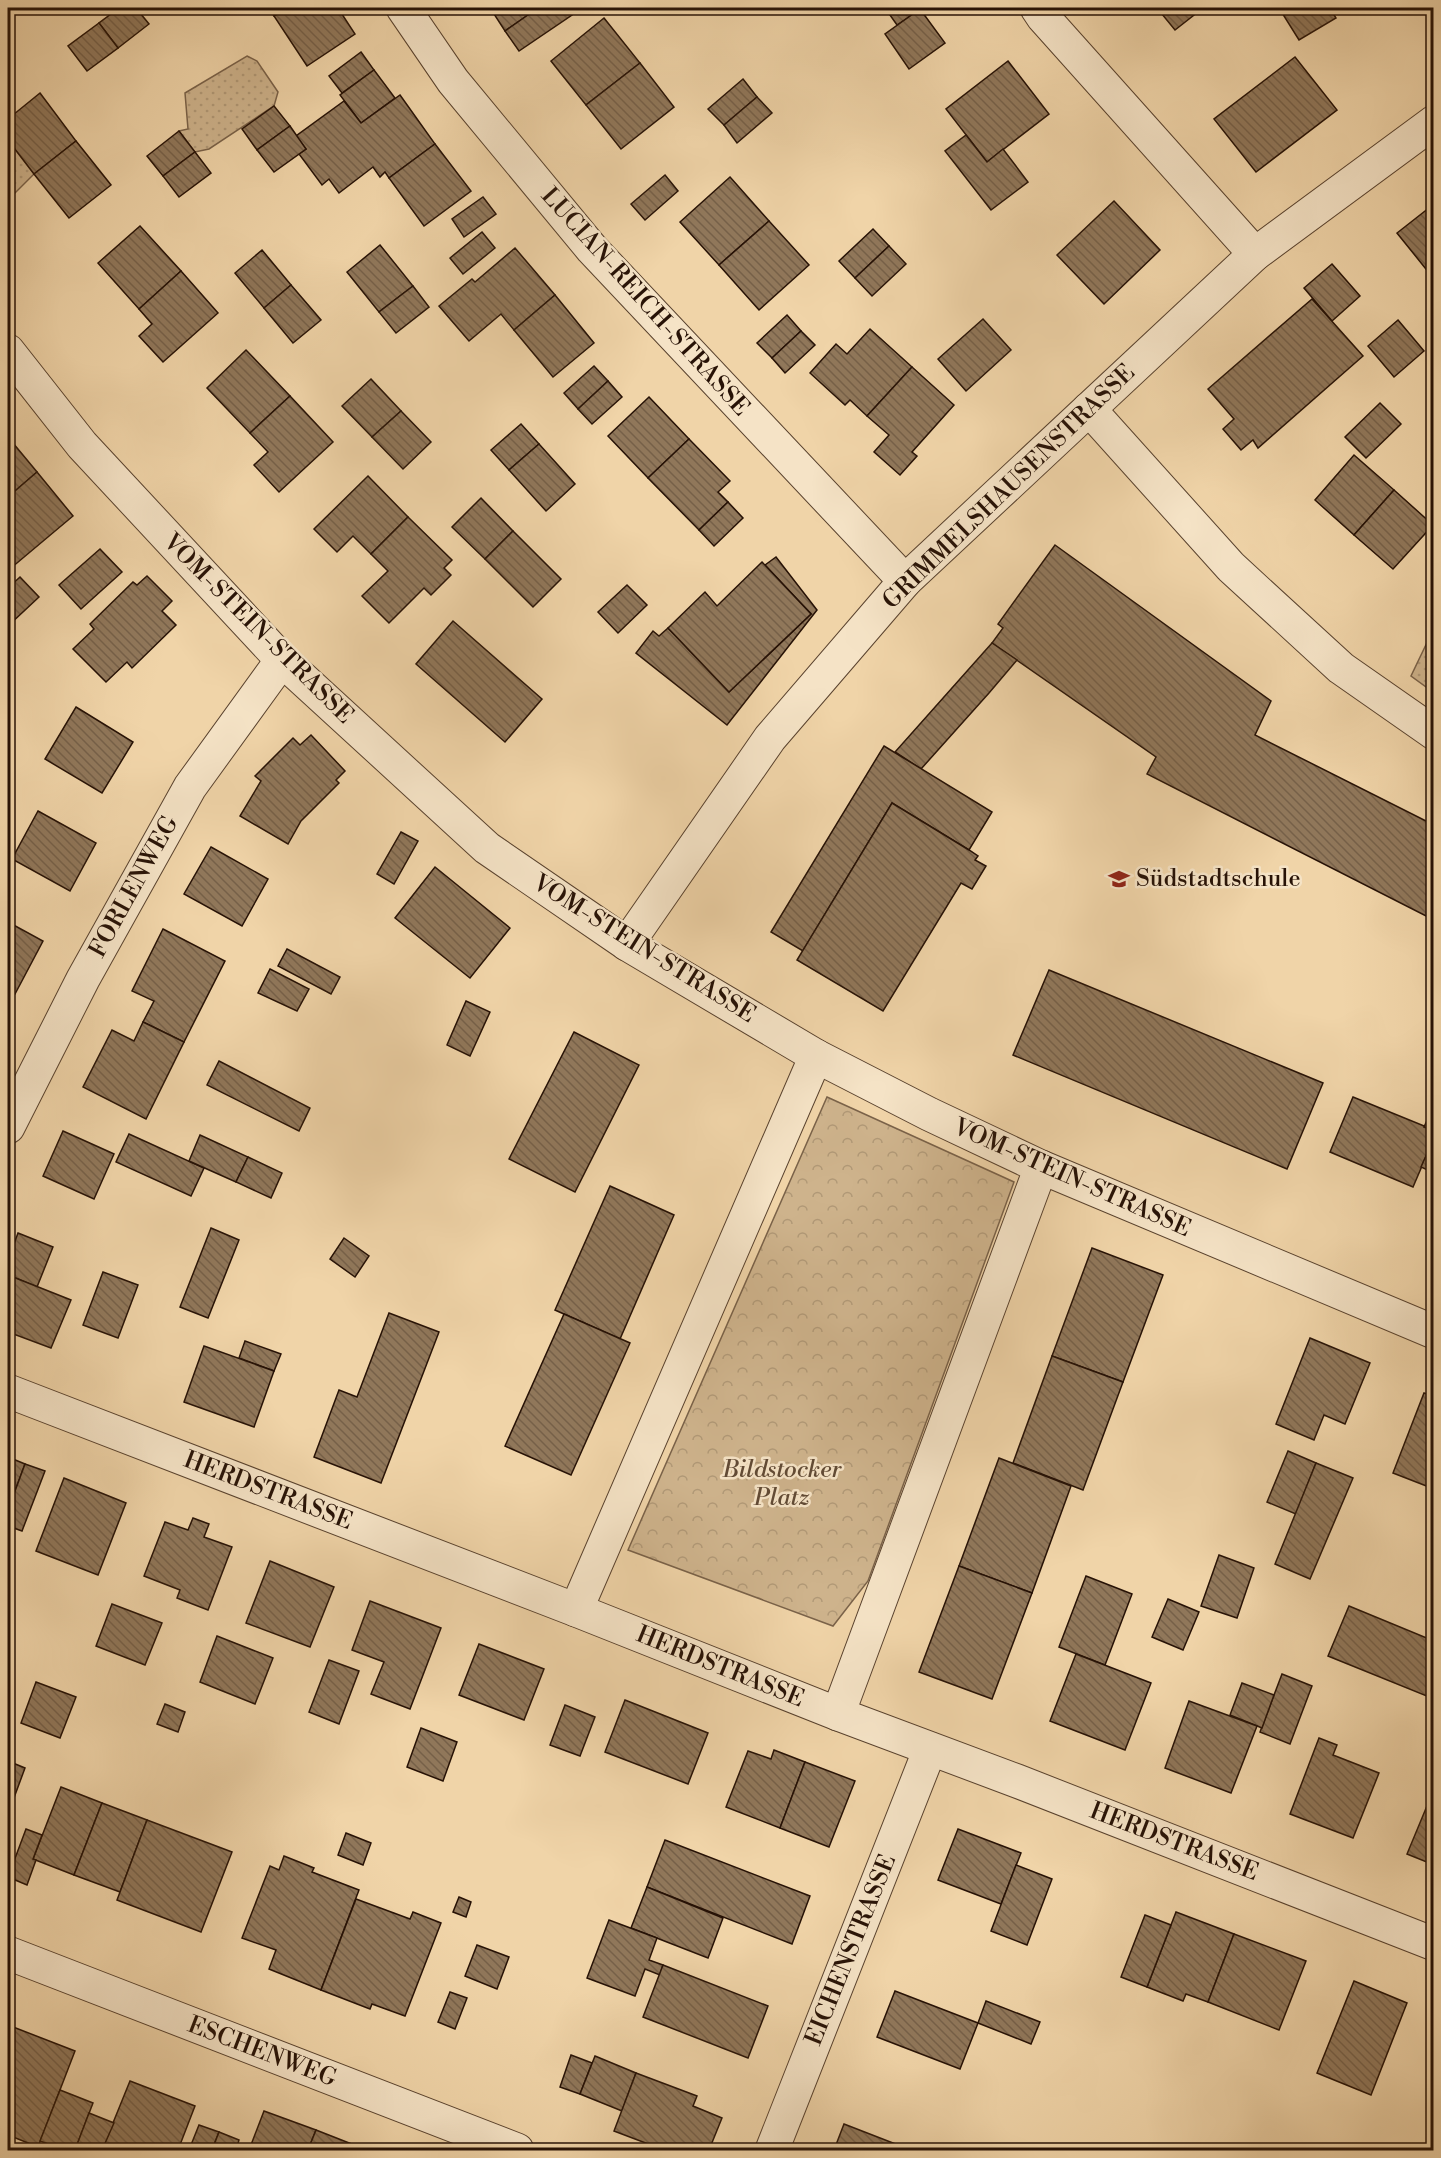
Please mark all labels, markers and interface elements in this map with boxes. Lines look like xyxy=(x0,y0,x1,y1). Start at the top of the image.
street label: LUCIAN-REICH-STRASSE xyxy=(534,181,756,423)
street label: GRIMMELSHAUSENSTRASSE xyxy=(876,358,1142,616)
street label: VOM-STEIN-STRASSE xyxy=(156,527,359,730)
street label: FORLENWEG xyxy=(83,811,185,963)
place label: Südstadtschule xyxy=(1136,864,1301,894)
school or university icon: Südstadtschule xyxy=(1107,867,1131,891)
street label: VOM-STEIN-STRASSE xyxy=(526,868,761,1030)
street label: VOM-STEIN-STRASSE xyxy=(948,1112,1195,1244)
street label: HERDSTRASSE xyxy=(179,1445,357,1537)
park label: Bildstocker Platz xyxy=(721,1455,842,1513)
street label: HERDSTRASSE xyxy=(632,1620,808,1714)
street label: HERDSTRASSE xyxy=(1085,1796,1263,1888)
street label: EICHENSTRASSE xyxy=(799,1850,903,2050)
street label: ESCHENWEG xyxy=(183,2010,341,2094)

